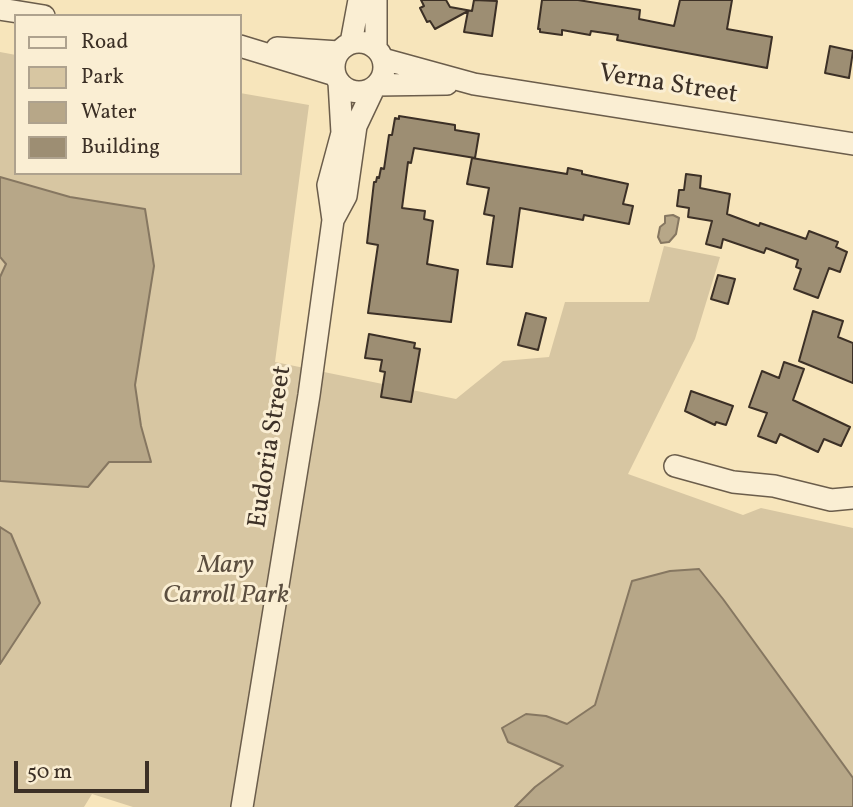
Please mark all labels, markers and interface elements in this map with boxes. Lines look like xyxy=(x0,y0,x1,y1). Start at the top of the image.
legend xyxy=(14,14,242,175)
text: Road xyxy=(81,28,128,57)
street label: Verna Street xyxy=(596,60,740,112)
text: Park xyxy=(81,63,124,92)
text: Water xyxy=(81,98,137,127)
text: Building xyxy=(81,133,160,162)
street label: Eudoria Street xyxy=(244,364,300,530)
park label: Mary Carroll Park xyxy=(163,551,289,612)
scale bar xyxy=(18,748,152,792)
text: 50 m xyxy=(27,758,72,787)

